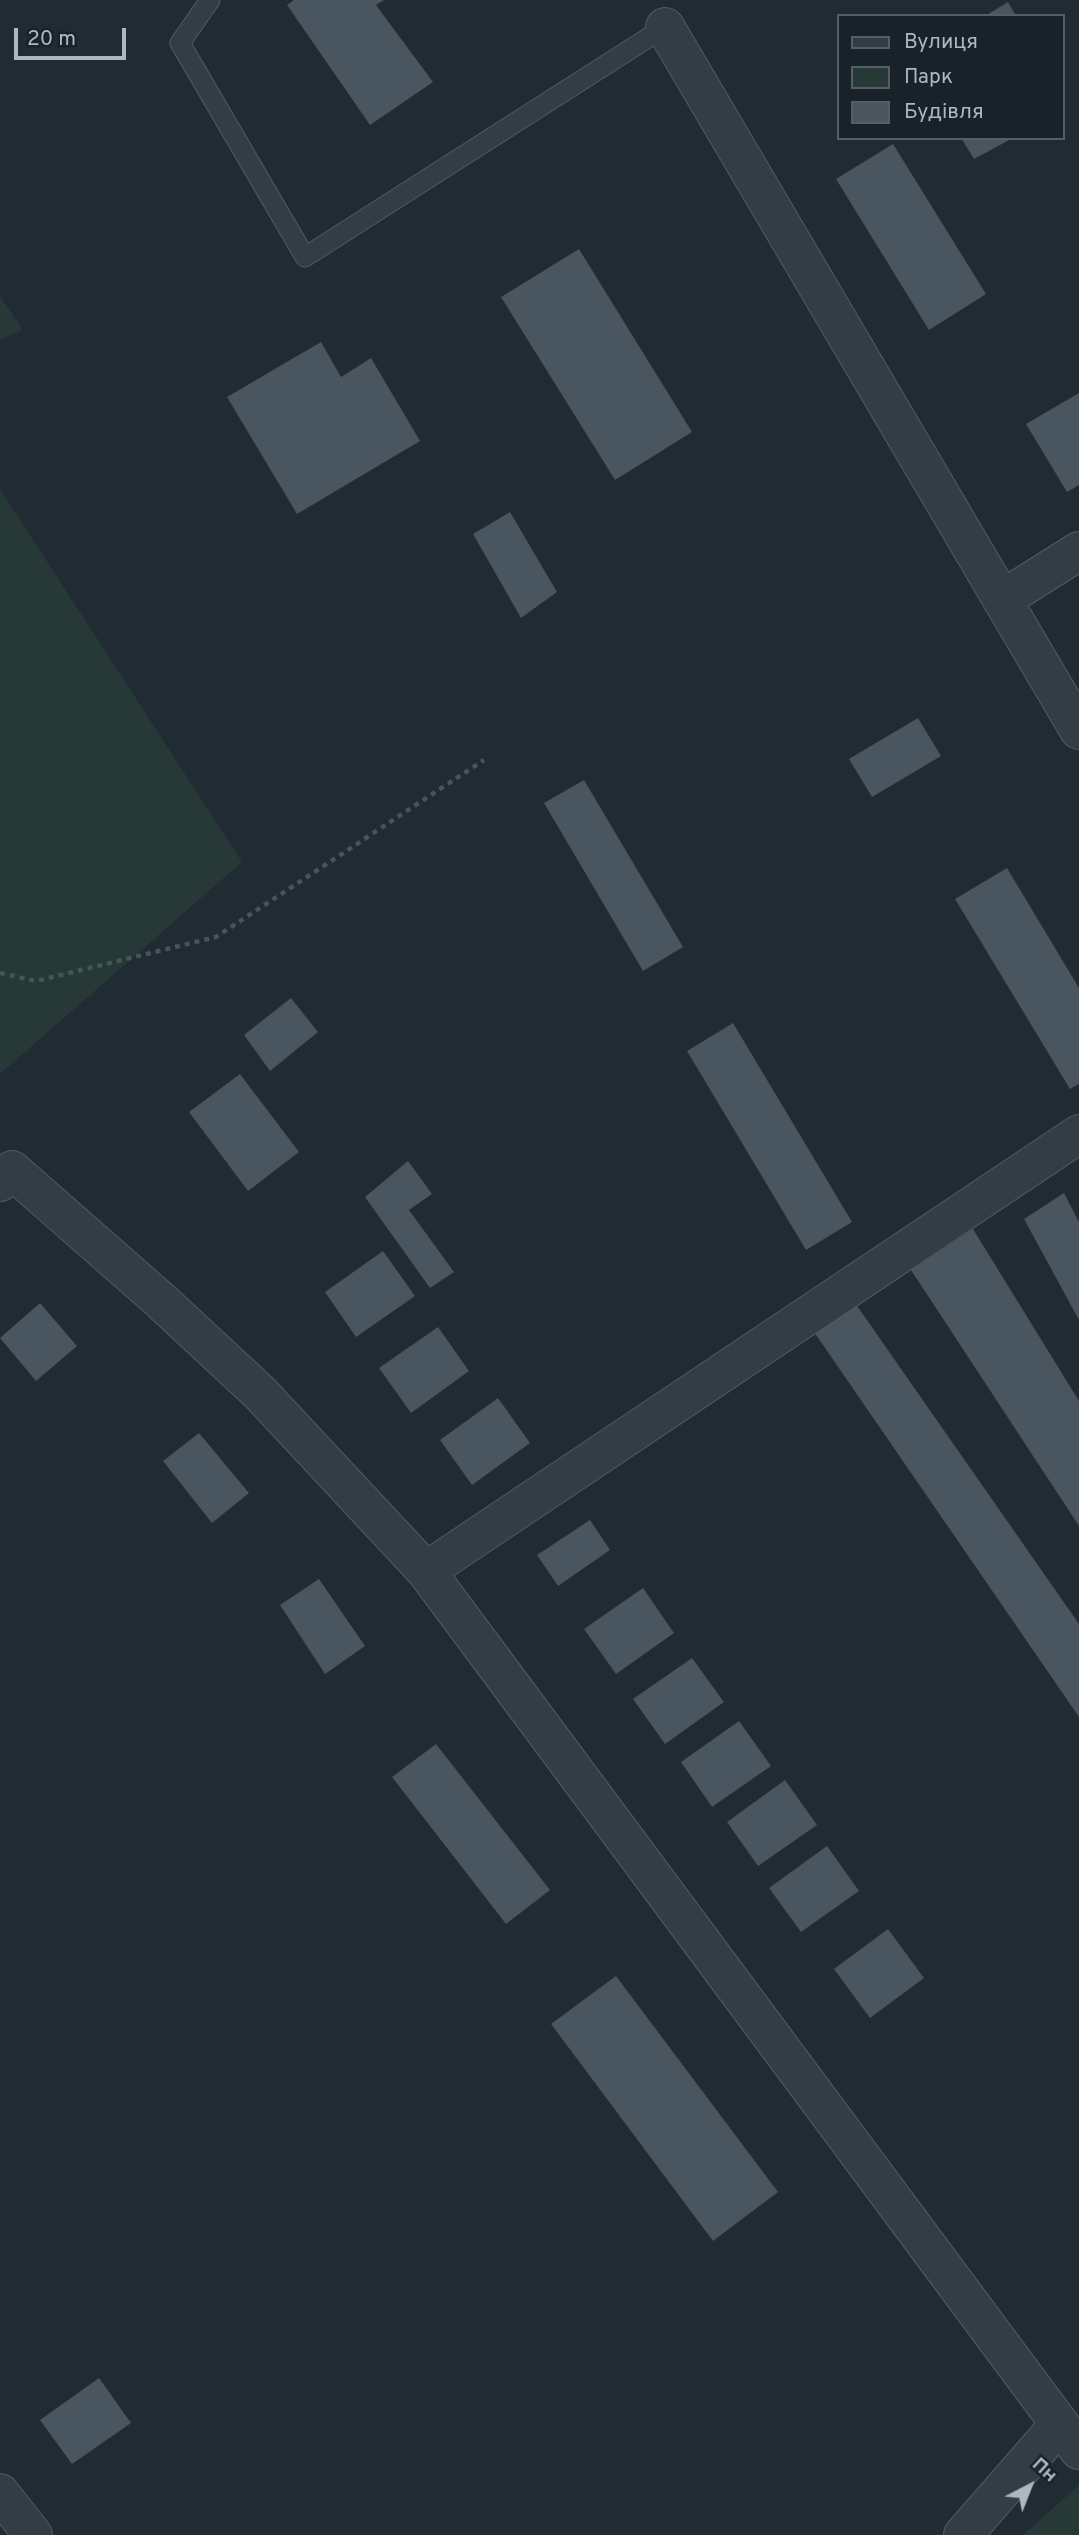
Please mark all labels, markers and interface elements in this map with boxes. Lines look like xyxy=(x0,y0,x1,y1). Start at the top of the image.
scale bar xyxy=(18,14,130,58)
legend xyxy=(838,14,1065,140)
text: 20 m xyxy=(27,26,76,53)
text: Вулиця xyxy=(904,29,978,56)
text: Парк xyxy=(904,64,953,91)
text: Будівля xyxy=(904,99,984,126)
north arrow xyxy=(995,2451,1065,2521)
text: Пн xyxy=(1026,2453,1062,2488)

